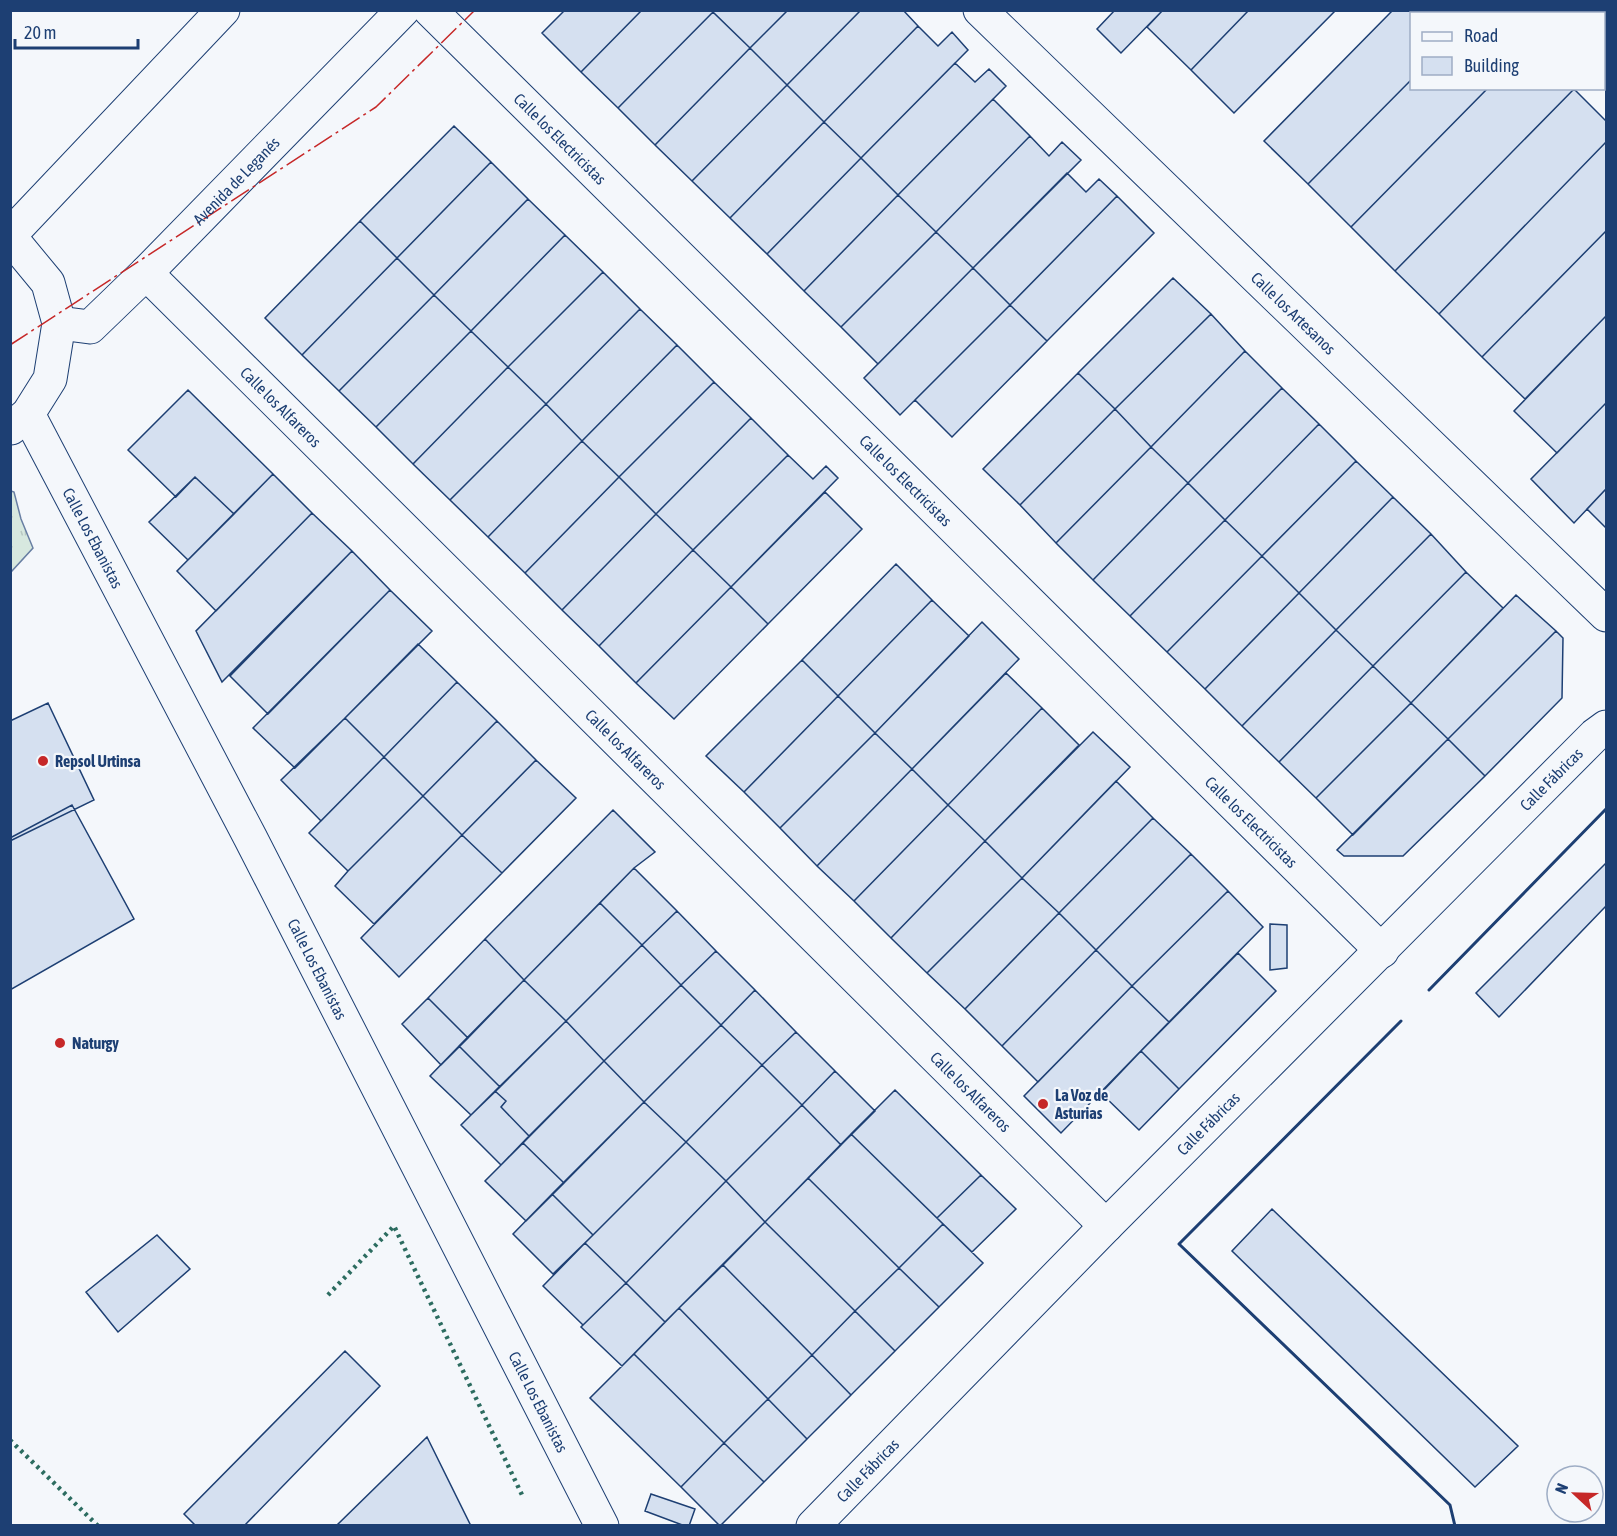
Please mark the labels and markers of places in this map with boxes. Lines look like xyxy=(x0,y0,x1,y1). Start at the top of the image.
place label: Repsol Urtinsa xyxy=(55,752,141,770)
marker: Repsol Urtinsa xyxy=(36,754,50,768)
place label: Naturgy xyxy=(72,1034,119,1052)
marker: Naturgy xyxy=(53,1036,67,1050)
place label: La Voz de Asturias xyxy=(1054,1086,1108,1122)
marker: La Voz de Asturias xyxy=(1036,1097,1050,1111)

